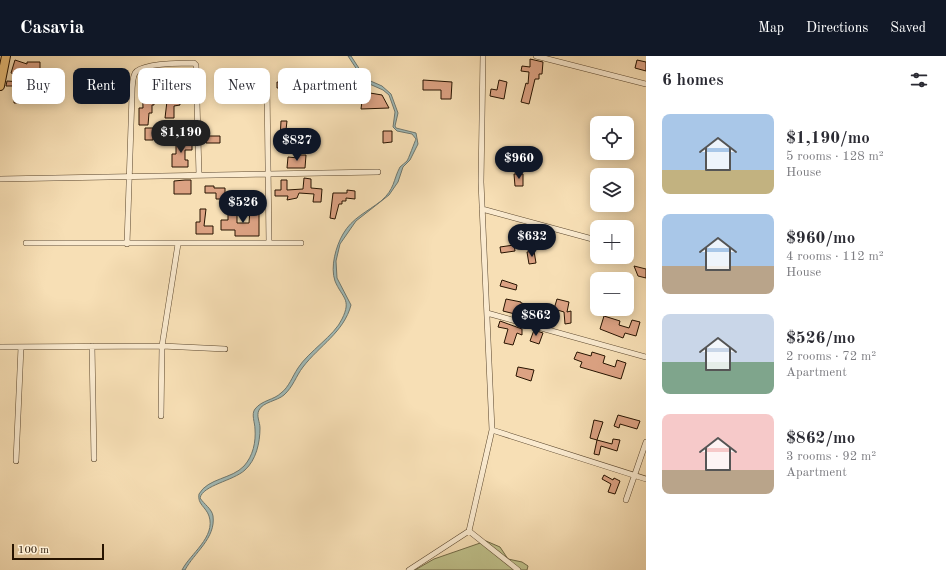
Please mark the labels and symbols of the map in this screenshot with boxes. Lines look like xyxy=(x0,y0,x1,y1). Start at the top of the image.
pin: $1,190 xyxy=(148,120,214,154)
pin: $827 xyxy=(273,128,321,162)
pin: $960 xyxy=(495,146,543,180)
pin: $526 xyxy=(219,190,267,224)
pin: $632 xyxy=(508,224,556,258)
pin: $862 xyxy=(512,303,560,337)
scale bar xyxy=(12,542,104,561)

